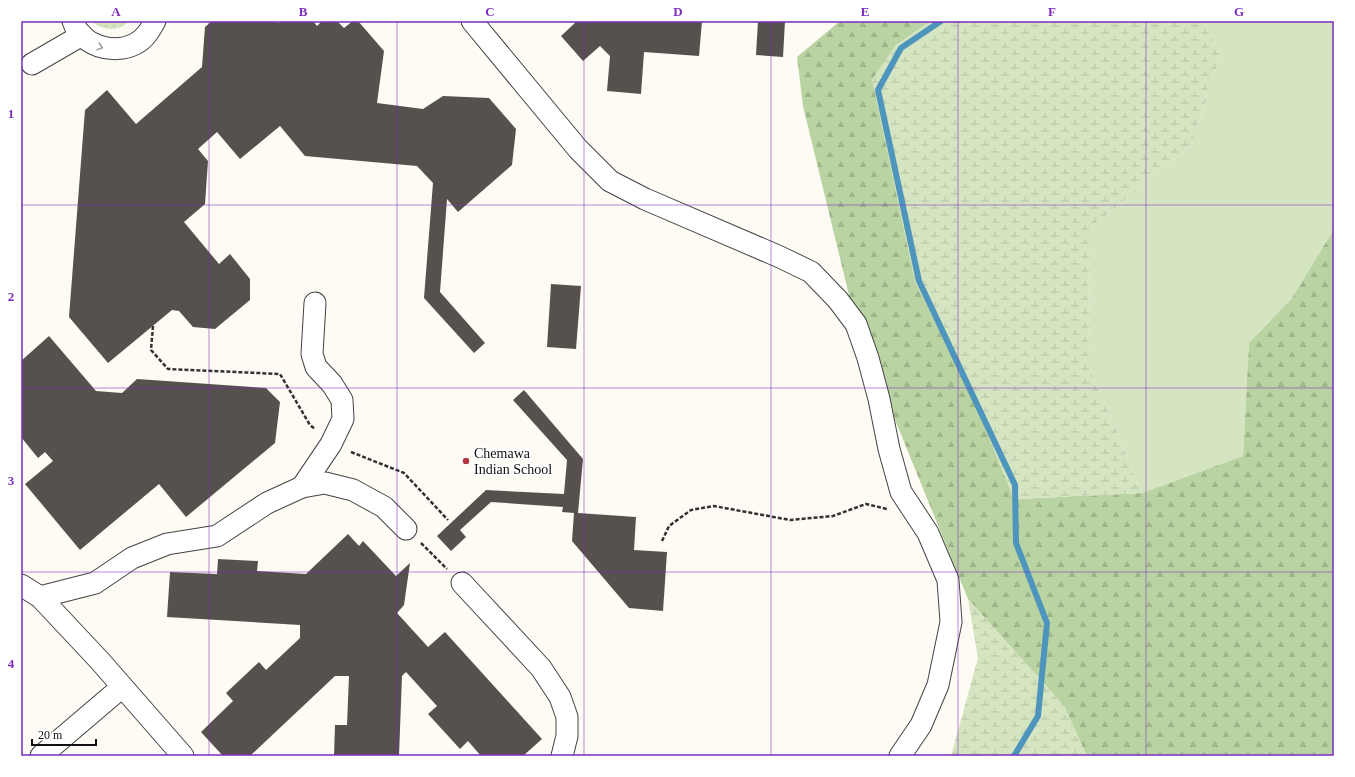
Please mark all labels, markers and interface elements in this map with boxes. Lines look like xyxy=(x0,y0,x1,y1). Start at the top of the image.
text: A xyxy=(111,4,121,19)
text: B xyxy=(299,4,308,19)
text: C xyxy=(485,4,495,19)
text: D xyxy=(673,4,683,19)
text: E xyxy=(861,4,869,19)
text: F xyxy=(1048,4,1056,19)
text: G xyxy=(1234,4,1244,19)
one-way arrow xyxy=(97,42,104,50)
text: 1 xyxy=(8,106,14,121)
text: 2 xyxy=(8,289,14,304)
place label: Chemawa Indian School xyxy=(474,446,552,477)
marker: Chemawa Indian School xyxy=(461,456,471,466)
text: 3 xyxy=(8,473,15,488)
text: 4 xyxy=(8,656,15,671)
scale bar xyxy=(32,721,96,747)
text: 20 m xyxy=(38,728,63,742)

